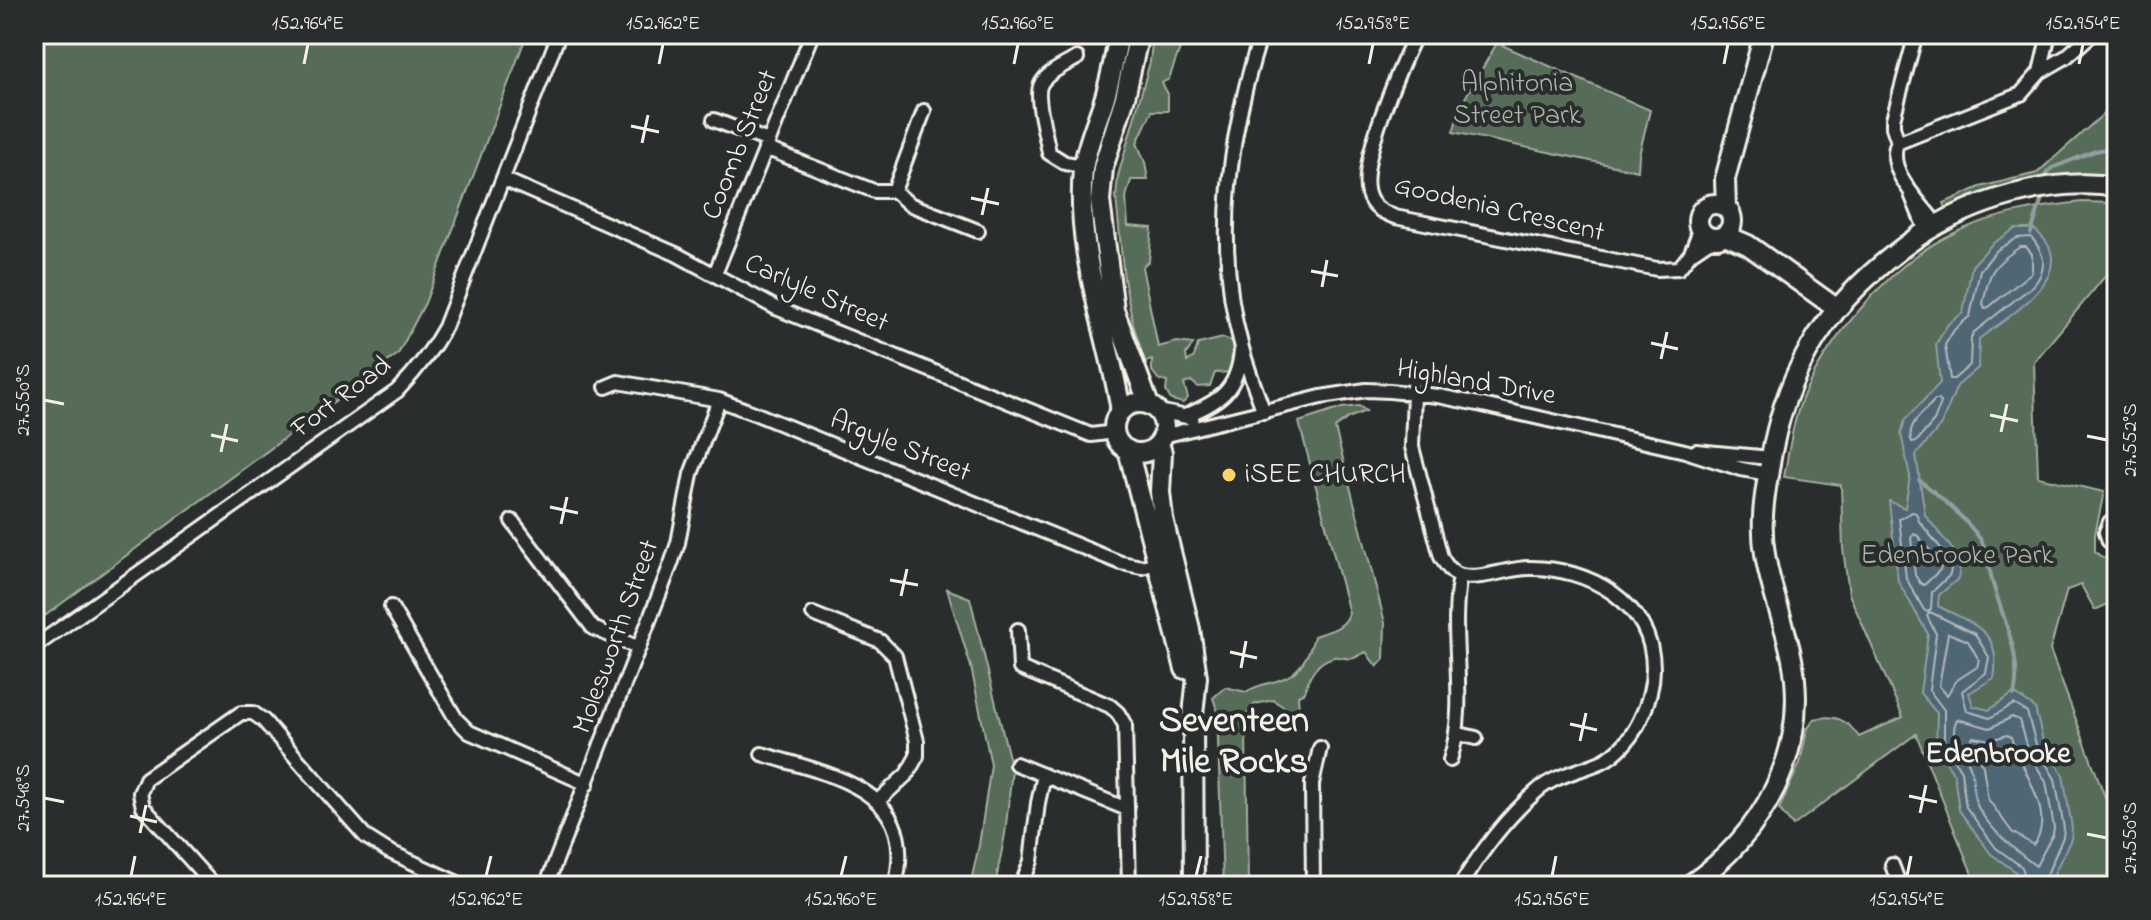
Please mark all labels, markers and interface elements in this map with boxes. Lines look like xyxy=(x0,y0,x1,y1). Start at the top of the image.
text: 152.964°E xyxy=(272,10,344,39)
text: 152.962°E xyxy=(626,10,700,39)
text: 152.960°E xyxy=(982,10,1054,39)
text: 152.958°E xyxy=(1336,10,1410,39)
text: 152.956°E xyxy=(1690,10,1766,39)
text: 152.954°E xyxy=(2046,10,2121,39)
street label: Coomb Street xyxy=(692,64,790,226)
park label: Alphitonia Street Park xyxy=(1453,64,1582,137)
street label: Goodenia Crescent xyxy=(1390,166,1608,254)
street label: Carlyle Street xyxy=(737,244,895,344)
street label: Fort Road xyxy=(282,347,401,450)
street label: Highland Drive xyxy=(1393,349,1559,417)
text: 27.550°S xyxy=(10,364,39,436)
street label: Argyle Street xyxy=(823,400,977,494)
text: 27.552°S xyxy=(2117,403,2146,477)
place label: iSEE CHURCH xyxy=(1245,455,1406,496)
marker: iSEE CHURCH xyxy=(1220,466,1238,484)
street label: Molesworth Street xyxy=(563,534,671,740)
park label: Edenbrooke Park xyxy=(1860,536,2054,577)
district label: Seventeen Mile Rocks xyxy=(1159,696,1309,790)
district label: Edenbrooke xyxy=(1925,733,2072,777)
text: 27.548°S xyxy=(10,764,39,832)
text: 27.550°S xyxy=(2117,802,2146,874)
text: 152.964°E xyxy=(95,886,167,915)
text: 152.962°E xyxy=(449,886,523,915)
text: 152.960°E xyxy=(805,886,877,915)
text: 152.958°E xyxy=(1159,886,1233,915)
text: 152.956°E xyxy=(1514,886,1590,915)
text: 152.954°E xyxy=(1870,886,1945,915)

